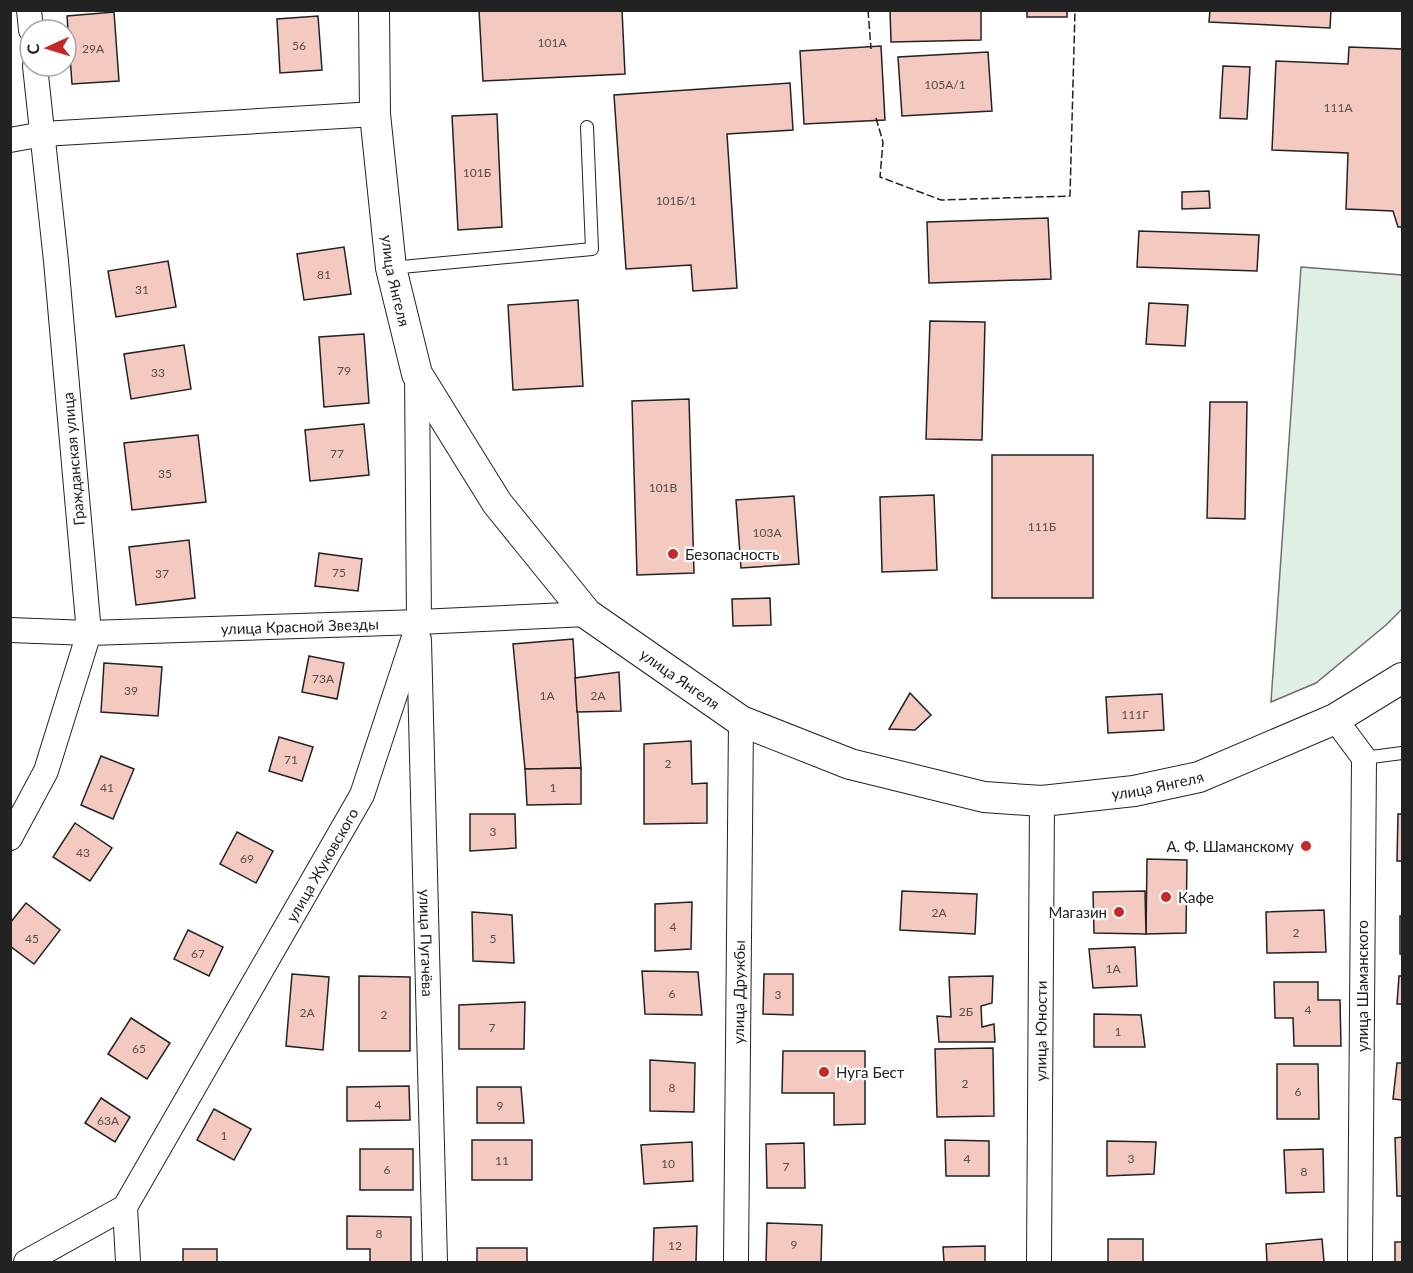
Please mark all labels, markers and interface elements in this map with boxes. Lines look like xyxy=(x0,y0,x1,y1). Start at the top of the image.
north arrow xyxy=(18,18,78,78)
house number: 101А xyxy=(538,35,567,50)
house number: 56 xyxy=(292,38,306,53)
house number: 29А xyxy=(82,41,105,56)
text: С xyxy=(23,43,42,55)
house number: 105А/1 xyxy=(924,77,966,92)
house number: 111А xyxy=(1324,100,1353,115)
house number: 101Б xyxy=(463,165,491,180)
house number: 101Б/1 xyxy=(656,193,696,208)
street label: улица Янгеля xyxy=(379,234,414,328)
house number: 81 xyxy=(317,267,331,282)
house number: 31 xyxy=(135,282,149,297)
house number: 79 xyxy=(337,363,351,378)
house number: 33 xyxy=(151,365,165,380)
street label: Гражданская улица xyxy=(58,392,88,526)
house number: 77 xyxy=(330,446,344,461)
house number: 35 xyxy=(158,466,172,481)
house number: 101В xyxy=(649,480,678,495)
house number: 111Б xyxy=(1028,519,1056,534)
house number: 103А xyxy=(753,525,782,540)
place label: Безопасность xyxy=(685,545,779,563)
marker: Безопасность xyxy=(666,547,680,561)
house number: 75 xyxy=(332,565,346,580)
house number: 37 xyxy=(155,566,169,581)
street label: улица Красной Звезды xyxy=(221,614,379,638)
street label: улица Янгеля xyxy=(637,645,723,713)
house number: 73А xyxy=(312,671,335,686)
house number: 39 xyxy=(124,683,138,698)
house number: 1А xyxy=(539,688,555,703)
house number: 2А xyxy=(590,688,606,703)
house number: 111Г xyxy=(1121,707,1149,722)
house number: 71 xyxy=(284,752,298,767)
house number: 2 xyxy=(665,756,672,771)
street label: улица Янгеля xyxy=(1111,767,1206,802)
house number: 41 xyxy=(100,780,114,795)
house number: 1 xyxy=(550,780,557,795)
street label: улица Жуковского xyxy=(282,805,362,925)
house number: 3 xyxy=(490,824,497,839)
place label: А. Ф. Шаманскому xyxy=(1167,837,1294,855)
marker: А. Ф. Шаманскому xyxy=(1299,839,1313,853)
house number: 43 xyxy=(76,845,90,860)
house number: 69 xyxy=(240,851,254,866)
place label: Кафе xyxy=(1178,888,1214,906)
street label: улица Пугачёва xyxy=(416,889,437,997)
marker: Кафе xyxy=(1159,890,1173,904)
place label: Магазин xyxy=(1048,903,1107,921)
house number: 2А xyxy=(931,905,947,920)
marker: Магазин xyxy=(1112,905,1126,919)
house number: 4 xyxy=(670,919,677,934)
street label: улица Шаманского xyxy=(1353,920,1371,1052)
house number: 2 xyxy=(1293,925,1300,940)
house number: 45 xyxy=(25,931,39,946)
house number: 5 xyxy=(490,931,497,946)
street label: улица Дружбы xyxy=(729,940,748,1044)
house number: 67 xyxy=(191,946,205,961)
house number: 1А xyxy=(1105,961,1121,976)
street label: улица Юности xyxy=(1031,981,1050,1081)
house number: 6 xyxy=(669,986,676,1001)
house number: 3 xyxy=(775,987,782,1002)
house number: 4 xyxy=(1305,1002,1312,1017)
house number: 2Б xyxy=(959,1004,973,1019)
house number: 2А xyxy=(299,1005,315,1020)
house number: 2 xyxy=(381,1007,388,1022)
house number: 7 xyxy=(489,1020,496,1035)
house number: 1 xyxy=(1115,1024,1122,1039)
house number: 65 xyxy=(132,1041,146,1056)
place label: Нуга Бест xyxy=(836,1063,905,1081)
marker: Нуга Бест xyxy=(817,1065,831,1079)
house number: 2 xyxy=(962,1076,969,1091)
house number: 8 xyxy=(669,1080,676,1095)
house number: 6 xyxy=(1295,1084,1302,1099)
house number: 4 xyxy=(375,1097,382,1112)
house number: 9 xyxy=(497,1098,504,1113)
house number: 63А xyxy=(97,1113,120,1128)
house number: 1 xyxy=(221,1128,228,1143)
house number: 4 xyxy=(964,1151,971,1166)
house number: 3 xyxy=(1128,1151,1135,1166)
house number: 11 xyxy=(495,1153,509,1168)
house number: 10 xyxy=(661,1156,675,1171)
house number: 7 xyxy=(783,1159,790,1174)
house number: 6 xyxy=(384,1162,391,1177)
house number: 8 xyxy=(1301,1164,1308,1179)
house number: 8 xyxy=(376,1226,383,1241)
house number: 9 xyxy=(791,1237,798,1252)
house number: 12 xyxy=(668,1238,682,1253)

